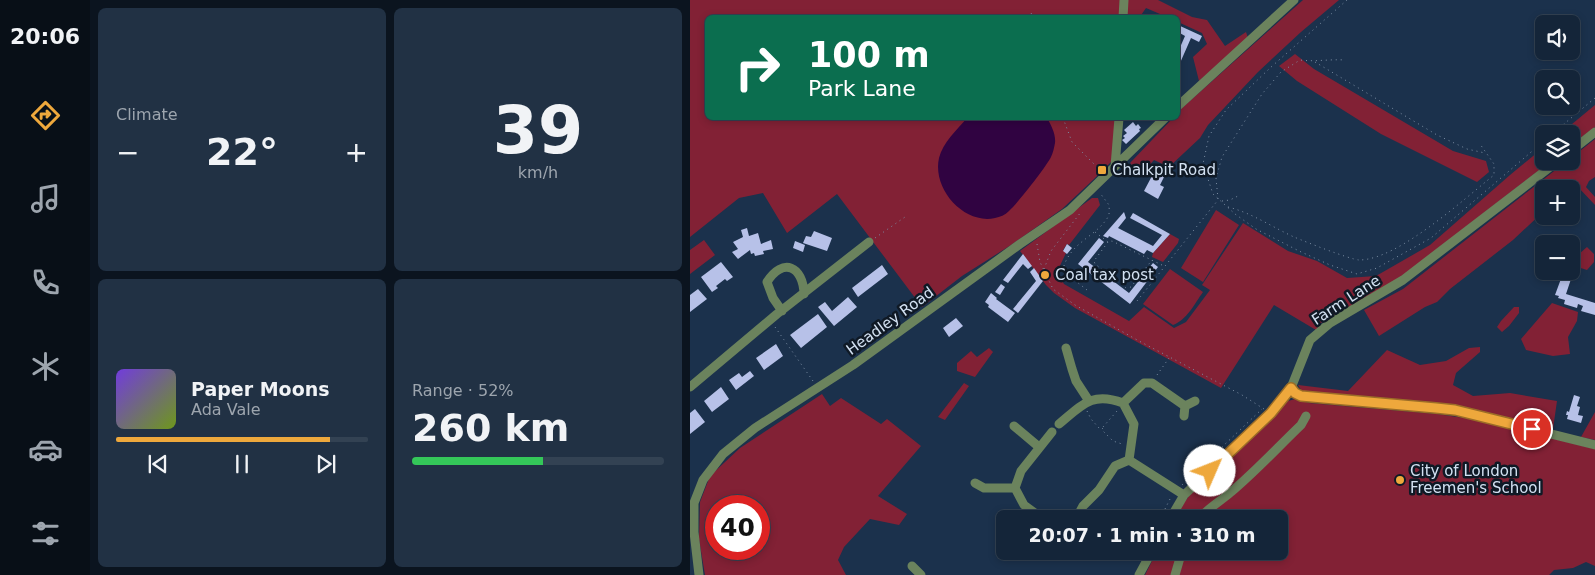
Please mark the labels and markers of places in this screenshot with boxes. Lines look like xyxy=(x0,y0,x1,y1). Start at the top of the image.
place label: Chalkpit Road xyxy=(1112,161,1216,179)
marker: Chalkpit Road xyxy=(1096,164,1108,176)
place label: Coal tax post xyxy=(1055,266,1154,284)
marker: Coal tax post xyxy=(1039,269,1051,281)
pin xyxy=(1511,408,1553,450)
place label: City of London Freemen's School xyxy=(1410,462,1542,497)
marker: City of London Freemen's School xyxy=(1394,474,1406,486)

